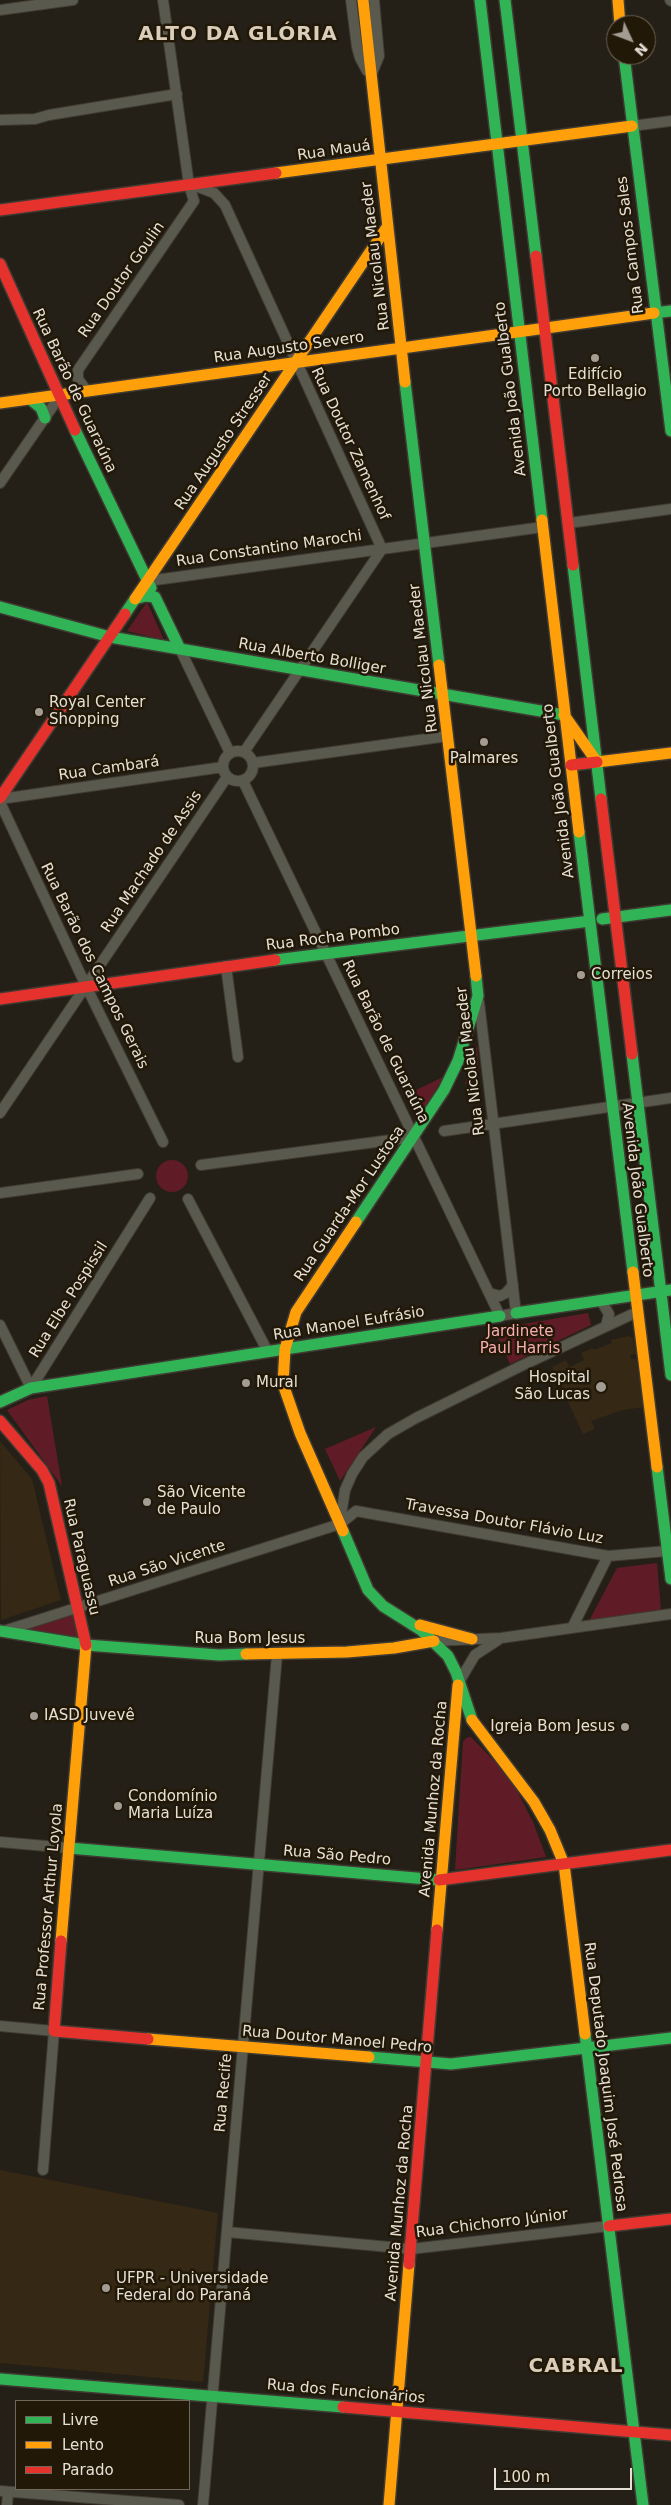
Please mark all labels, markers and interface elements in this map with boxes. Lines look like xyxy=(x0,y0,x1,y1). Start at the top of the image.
north arrow xyxy=(606,15,656,65)
district label: ALTO DA GLÓRIA xyxy=(137,23,339,47)
text: N xyxy=(631,40,651,59)
street label: Rua Mauá xyxy=(296,137,372,165)
street label: Rua Campos Sales xyxy=(614,175,648,315)
street label: Rua Nicolau Maeder xyxy=(358,180,394,332)
street label: Rua Doutor Goulin xyxy=(75,218,169,342)
street label: Avenida João Gualberto xyxy=(491,301,531,477)
street label: Rua Barão de Guaraúna xyxy=(28,306,120,476)
street label: Rua Augusto Severo xyxy=(213,329,365,367)
marker: Edifício Porto Bellagio xyxy=(589,352,601,364)
street label: Rua Doutor Zamenhof xyxy=(307,365,393,523)
place label: Edifício Porto Bellagio xyxy=(543,366,647,401)
street label: Rua Augusto Stresser xyxy=(171,370,277,514)
street label: Rua Constantino Marochi xyxy=(175,527,363,571)
street label: Rua Nicolau Maeder xyxy=(406,582,442,734)
street label: Rua Alberto Bolliger xyxy=(237,635,387,679)
place label: Royal Center Shopping xyxy=(49,694,145,729)
street label: Avenida João Gualberto xyxy=(539,703,579,879)
marker: Royal Center Shopping xyxy=(33,706,45,718)
marker: Palmares xyxy=(478,736,490,748)
place label: Palmares xyxy=(450,750,518,768)
street label: Rua Cambará xyxy=(57,753,161,785)
street label: Rua Machado de Assis xyxy=(98,788,206,936)
street label: Rua Barão dos Campos Gerais xyxy=(36,860,152,1072)
street label: Rua Rocha Pombo xyxy=(265,921,401,955)
street label: Rua Barão de Guaraúna xyxy=(338,957,432,1127)
place label: Correios xyxy=(591,966,653,984)
marker: Correios xyxy=(575,969,587,981)
street label: Rua Nicolau Maeder xyxy=(453,985,489,1137)
street label: Avenida João Gualberto xyxy=(617,1102,657,1278)
street label: Rua Guarda-Mor Lustosa xyxy=(291,1123,409,1285)
street label: Rua Elbe Pospissil xyxy=(26,1239,112,1361)
street label: Rua Manoel Eufrásio xyxy=(272,1303,426,1345)
park label: Jardinete Paul Harris xyxy=(480,1323,560,1358)
place label: Hospital São Lucas xyxy=(514,1369,590,1404)
place label: Mural xyxy=(256,1374,298,1392)
marker: Mural xyxy=(240,1377,252,1389)
marker: Hospital São Lucas xyxy=(594,1380,608,1394)
place label: São Vicente de Paulo xyxy=(157,1484,246,1519)
marker: São Vicente de Paulo xyxy=(141,1496,153,1508)
street label: Travessa Doutor Flávio Luz xyxy=(404,1496,604,1548)
street label: Rua Paraguassu xyxy=(59,1497,103,1617)
street label: Rua São Vicente xyxy=(106,1537,228,1591)
street label: Rua Bom Jesus xyxy=(195,1630,305,1648)
street label: Avenida Munhoz da Rocha xyxy=(416,1700,452,1898)
place label: IASD Juvevê xyxy=(44,1707,135,1725)
marker: IASD Juvevê xyxy=(28,1710,40,1722)
place label: Igreja Bom Jesus xyxy=(490,1718,615,1736)
marker: Igreja Bom Jesus xyxy=(619,1721,631,1733)
place label: Condomínio Maria Luíza xyxy=(128,1788,217,1823)
marker: Condomínio Maria Luíza xyxy=(112,1800,124,1812)
street label: Rua Professor Arthur Loyola xyxy=(31,1803,67,2011)
street label: Rua São Pedro xyxy=(282,1842,392,1870)
street label: Rua Deputado Joaquim José Pedrosa xyxy=(580,1941,630,2213)
street label: Rua Doutor Manoel Pedro xyxy=(241,2023,433,2057)
street label: Rua Recife xyxy=(212,2053,236,2133)
street label: Avenida Munhoz da Rocha xyxy=(382,2104,418,2302)
street label: Rua Chichorro Júnior xyxy=(415,2206,569,2242)
place label: UFPR - Universidade Federal do Paraná xyxy=(116,2270,268,2305)
marker: UFPR - Universidade Federal do Paraná xyxy=(100,2282,112,2294)
district label: CABRAL xyxy=(528,2355,624,2379)
street label: Rua dos Funcionários xyxy=(266,2376,426,2408)
legend xyxy=(15,2400,190,2490)
text: Livre xyxy=(62,2411,98,2429)
text: Lento xyxy=(62,2436,104,2454)
scale bar xyxy=(496,2458,634,2490)
text: Parado xyxy=(62,2461,114,2479)
text: 100 m xyxy=(502,2468,550,2486)

